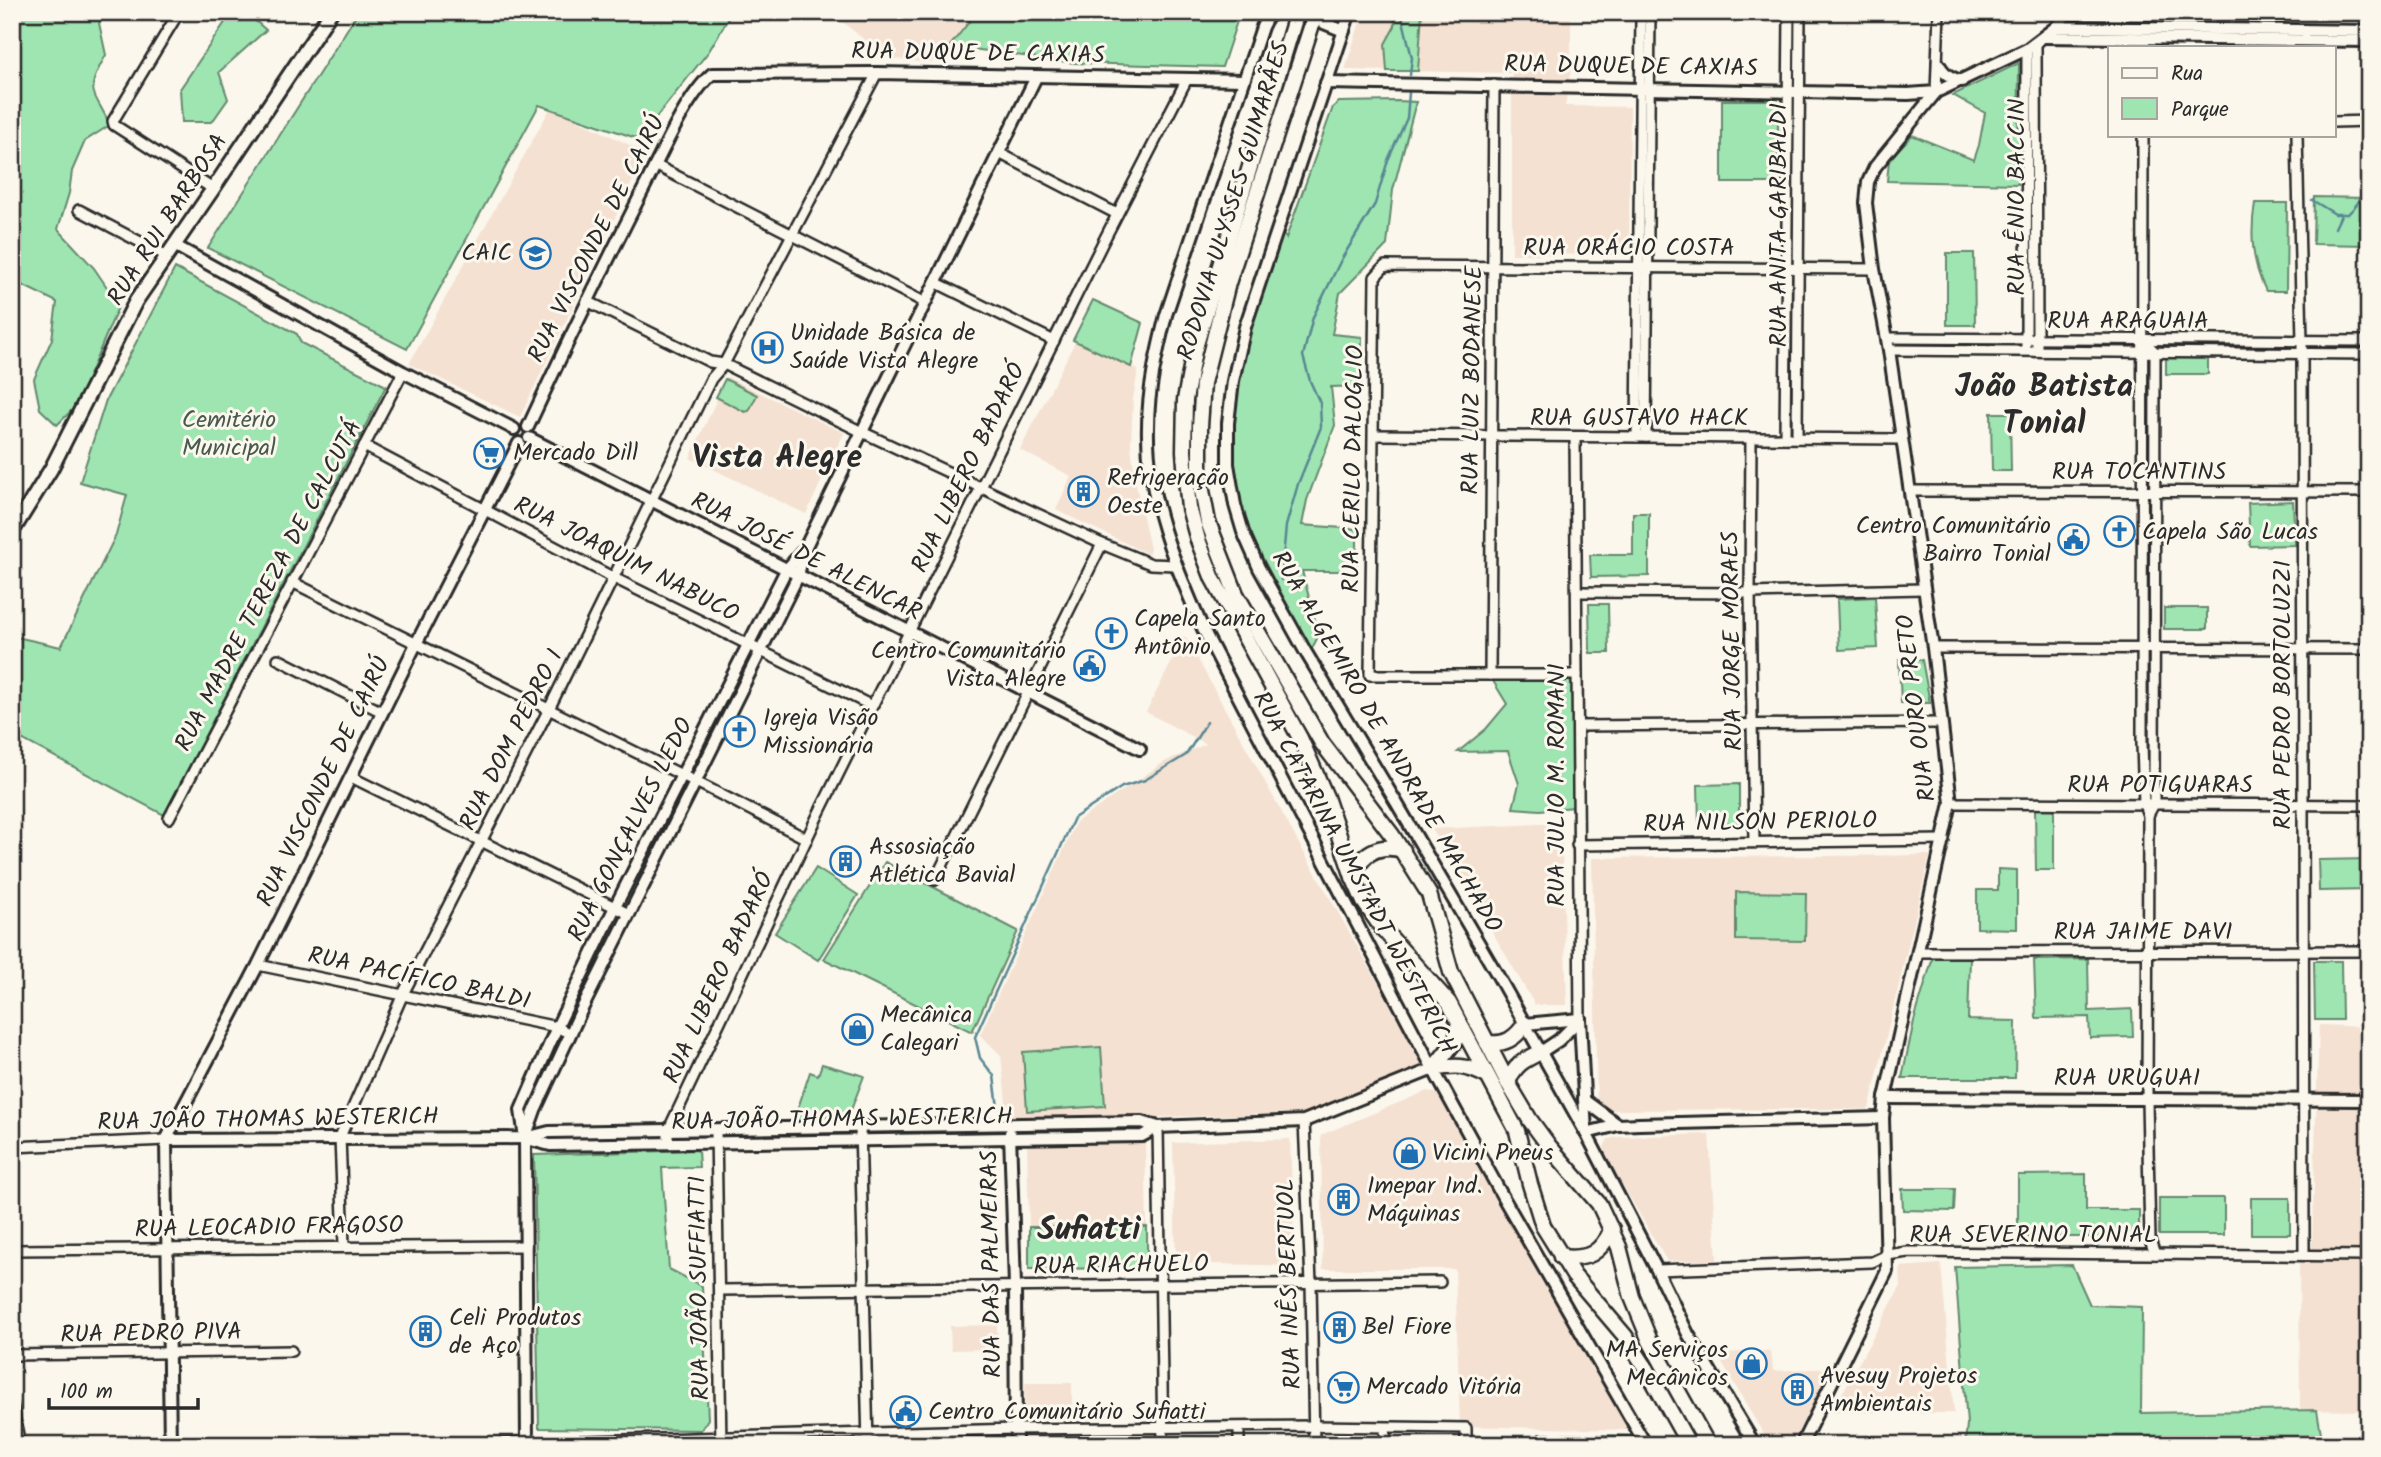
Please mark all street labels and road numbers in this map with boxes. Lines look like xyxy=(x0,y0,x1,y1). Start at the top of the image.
street label: RUA DUQUE DE CAXIAS xyxy=(851,32,1105,76)
street label: RODOVIA ULYSSES GUIMARÃES xyxy=(1167,36,1301,365)
street label: RUA DUQUE DE CAXIAS xyxy=(1504,45,1758,89)
street label: RUA ÊNIO BACCIN xyxy=(1998,99,2037,295)
street label: RUA ANITA GARIBALDI xyxy=(1760,103,1799,347)
street label: RUA VISCONDE DE CAIRÚ xyxy=(517,108,677,370)
street label: RUA RUI BARBOSA xyxy=(97,126,239,314)
street label: RUA ORÁCIO COSTA xyxy=(1523,229,1735,268)
street label: RUA LUIZ BODANESE xyxy=(1452,264,1495,495)
street label: RUA ARAGUAIA xyxy=(2047,302,2209,341)
street label: RUA CERILO DALOGLIO xyxy=(1332,345,1376,593)
street label: RUA LIBERO BADARÓ xyxy=(901,355,1037,580)
street label: RUA GUSTAVO HACK xyxy=(1530,399,1749,438)
street label: RUA MADRE TEREZA DE CALCUTÁ xyxy=(165,413,373,759)
street label: RUA TOCANTINS xyxy=(2052,453,2227,492)
street label: RUA JOSÉ DE ALENCAR xyxy=(684,482,928,632)
street label: RUA JOAQUIM NABUCO xyxy=(506,486,746,634)
street label: RUA JORGE MORAES xyxy=(1712,530,1754,751)
street label: RUA ALGEMIRO DE ANDRADE MACHADO xyxy=(1260,544,1512,941)
street label: RUA PEDRO BORTOLUZZI xyxy=(2264,560,2303,830)
street label: RUA OURO PRETO xyxy=(1886,612,1948,804)
street label: RUA DOM PEDRO I xyxy=(449,642,575,838)
street label: RUA VISCONDE DE CAIRÚ xyxy=(246,650,402,914)
street label: RUA JULIO M. ROMANI xyxy=(1538,663,1577,907)
street label: RUA CATARINA UMSTADT WESTERICH xyxy=(1241,684,1467,1062)
street label: RUA GONÇALVES LEDO xyxy=(558,711,705,949)
street label: RUA POTIGUARAS xyxy=(2067,766,2253,805)
street label: RUA NILSON PERIOLO xyxy=(1643,801,1877,845)
street label: RUA LIBERO BADARÓ xyxy=(653,865,786,1090)
street label: RUA JAIME DAVI xyxy=(2054,913,2232,952)
street label: RUA PACÍFICO BALDI xyxy=(304,936,534,1022)
street label: RUA URUGUAI xyxy=(2054,1059,2200,1098)
street label: RUA JOÃO THOMAS WESTERICH xyxy=(97,1098,439,1142)
street label: RUA JOÃO THOMAS WESTERICH xyxy=(671,1098,1013,1142)
street label: RUA DAS PALMEIRAS xyxy=(971,1150,1013,1378)
street label: RUA JOÃO SUFFIATTI xyxy=(679,1175,721,1401)
street label: RUA INÊS BERTUOL xyxy=(1267,1178,1313,1390)
street label: RUA LEOCADIO FRAGOSO xyxy=(134,1206,404,1250)
street label: RUA SEVERINO TONIAL xyxy=(1909,1216,2157,1255)
street label: RUA RIACHUELO xyxy=(1033,1245,1209,1287)
street label: RUA PEDRO PIVA xyxy=(60,1313,242,1355)

